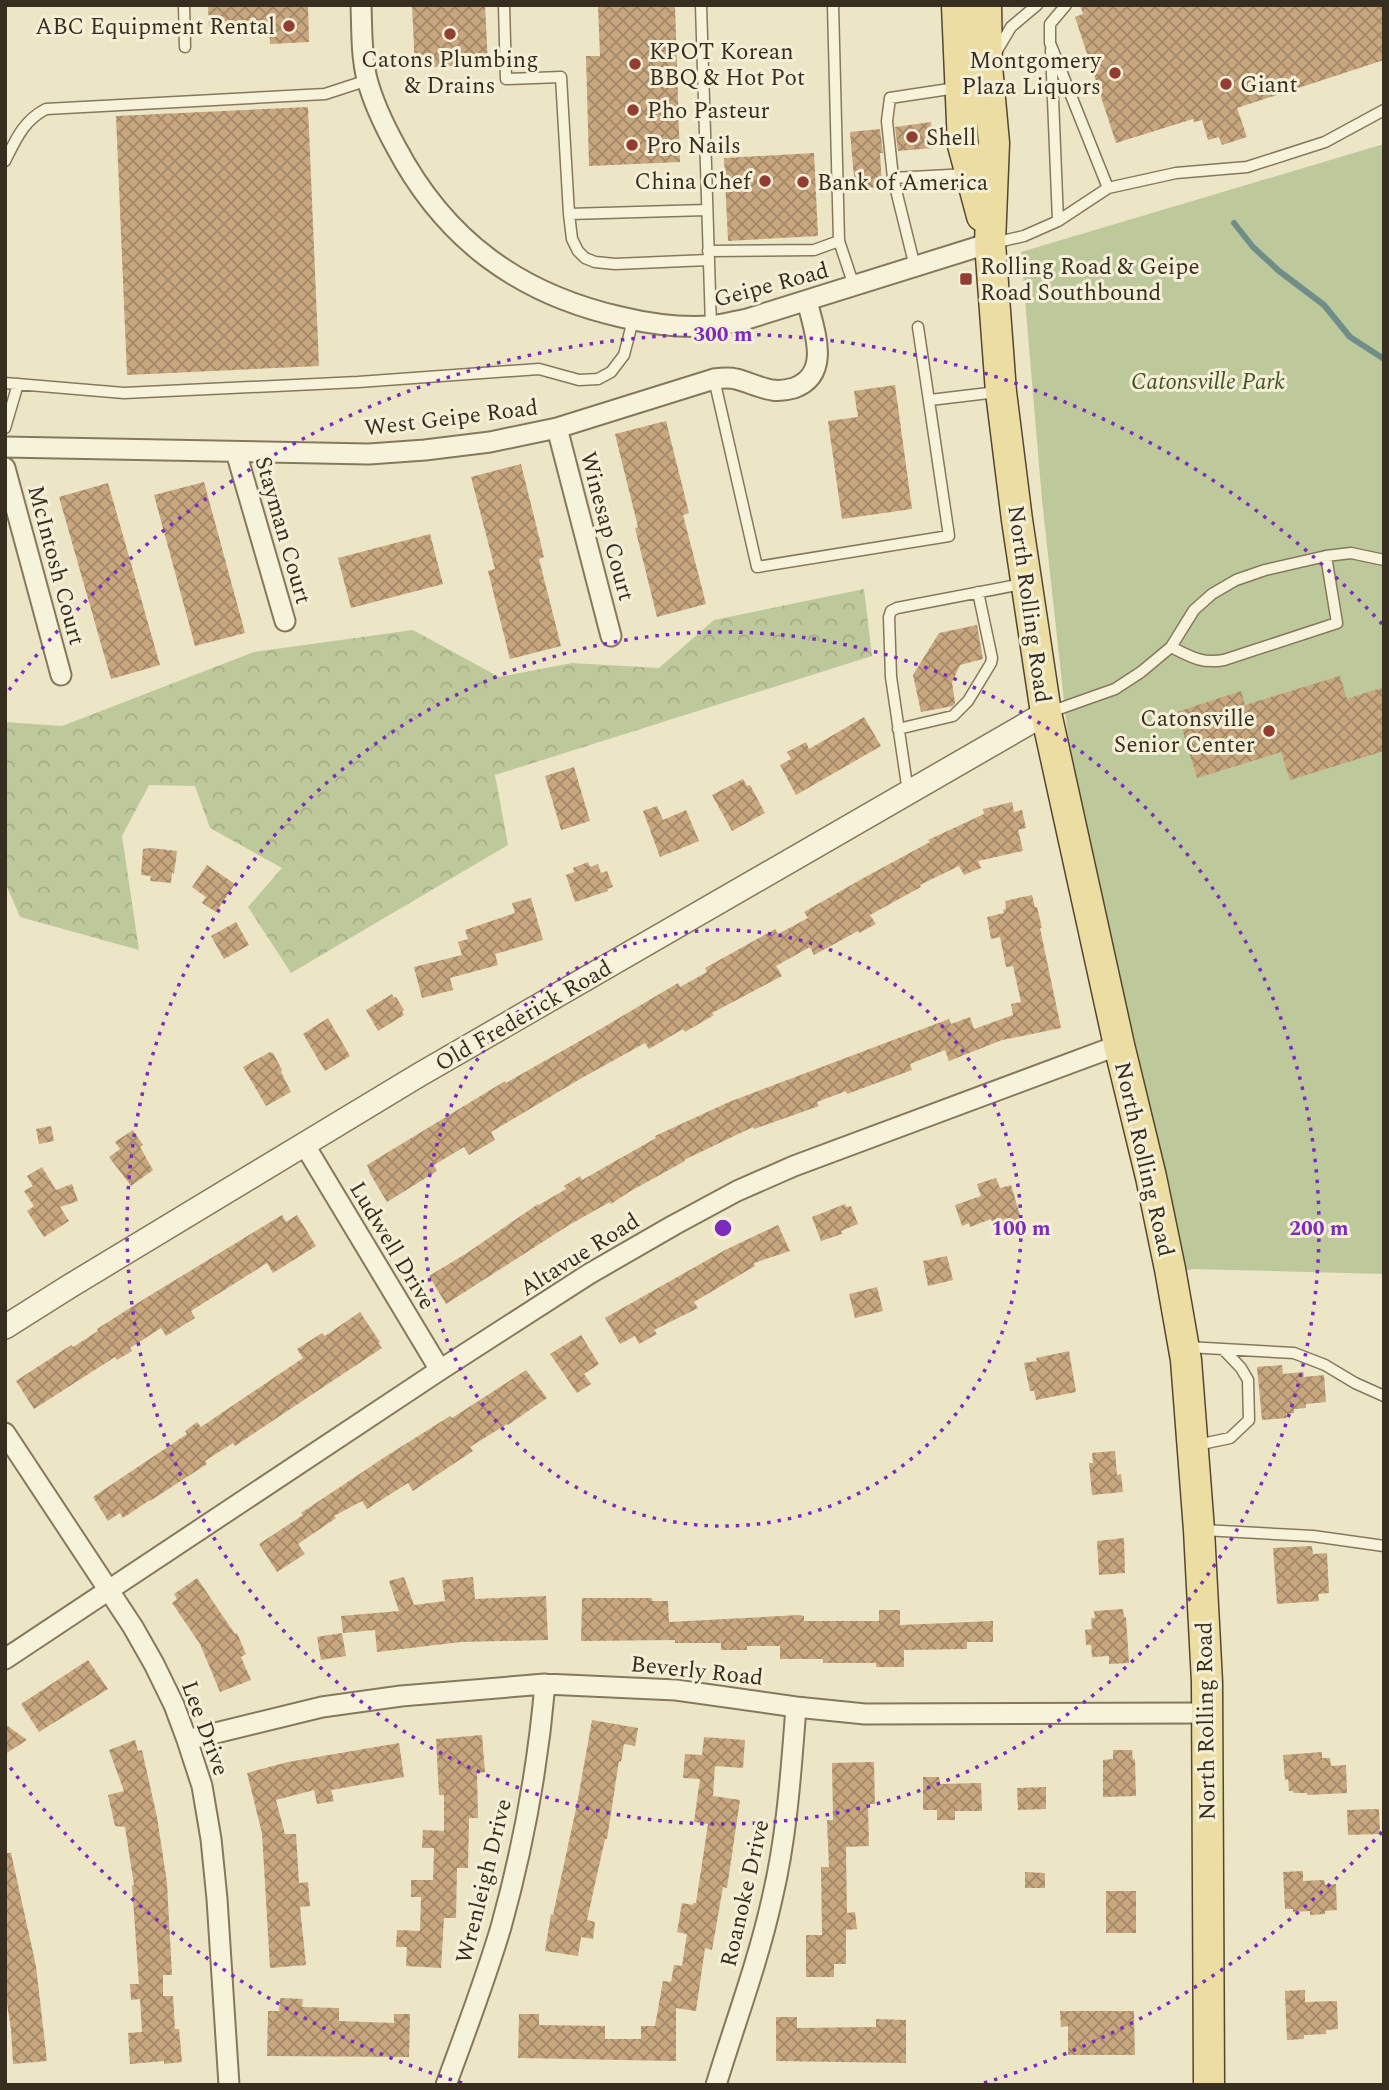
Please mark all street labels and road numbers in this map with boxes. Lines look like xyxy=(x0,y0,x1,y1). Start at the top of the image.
street label: Geipe Road xyxy=(710,253,833,318)
street label: West Geipe Road xyxy=(362,390,540,447)
street label: Winesap Court xyxy=(570,448,643,605)
street label: Stayman Court xyxy=(245,452,320,608)
street label: McIntosh Court xyxy=(17,481,94,649)
street label: North Rolling Road xyxy=(997,503,1060,705)
street label: Old Frederick Road xyxy=(429,951,619,1081)
street label: North Rolling Road xyxy=(1104,1058,1183,1260)
street label: Ludwell Drive xyxy=(340,1175,444,1317)
street label: Altavue Road xyxy=(513,1204,647,1306)
street label: North Rolling Road xyxy=(1187,1621,1226,1821)
street label: Beverly Road xyxy=(629,1647,765,1696)
street label: Lee Drive xyxy=(171,1676,238,1781)
street label: Wrenleigh Drive xyxy=(447,1795,522,1968)
street label: Roanoke Drive xyxy=(711,1816,779,1971)

